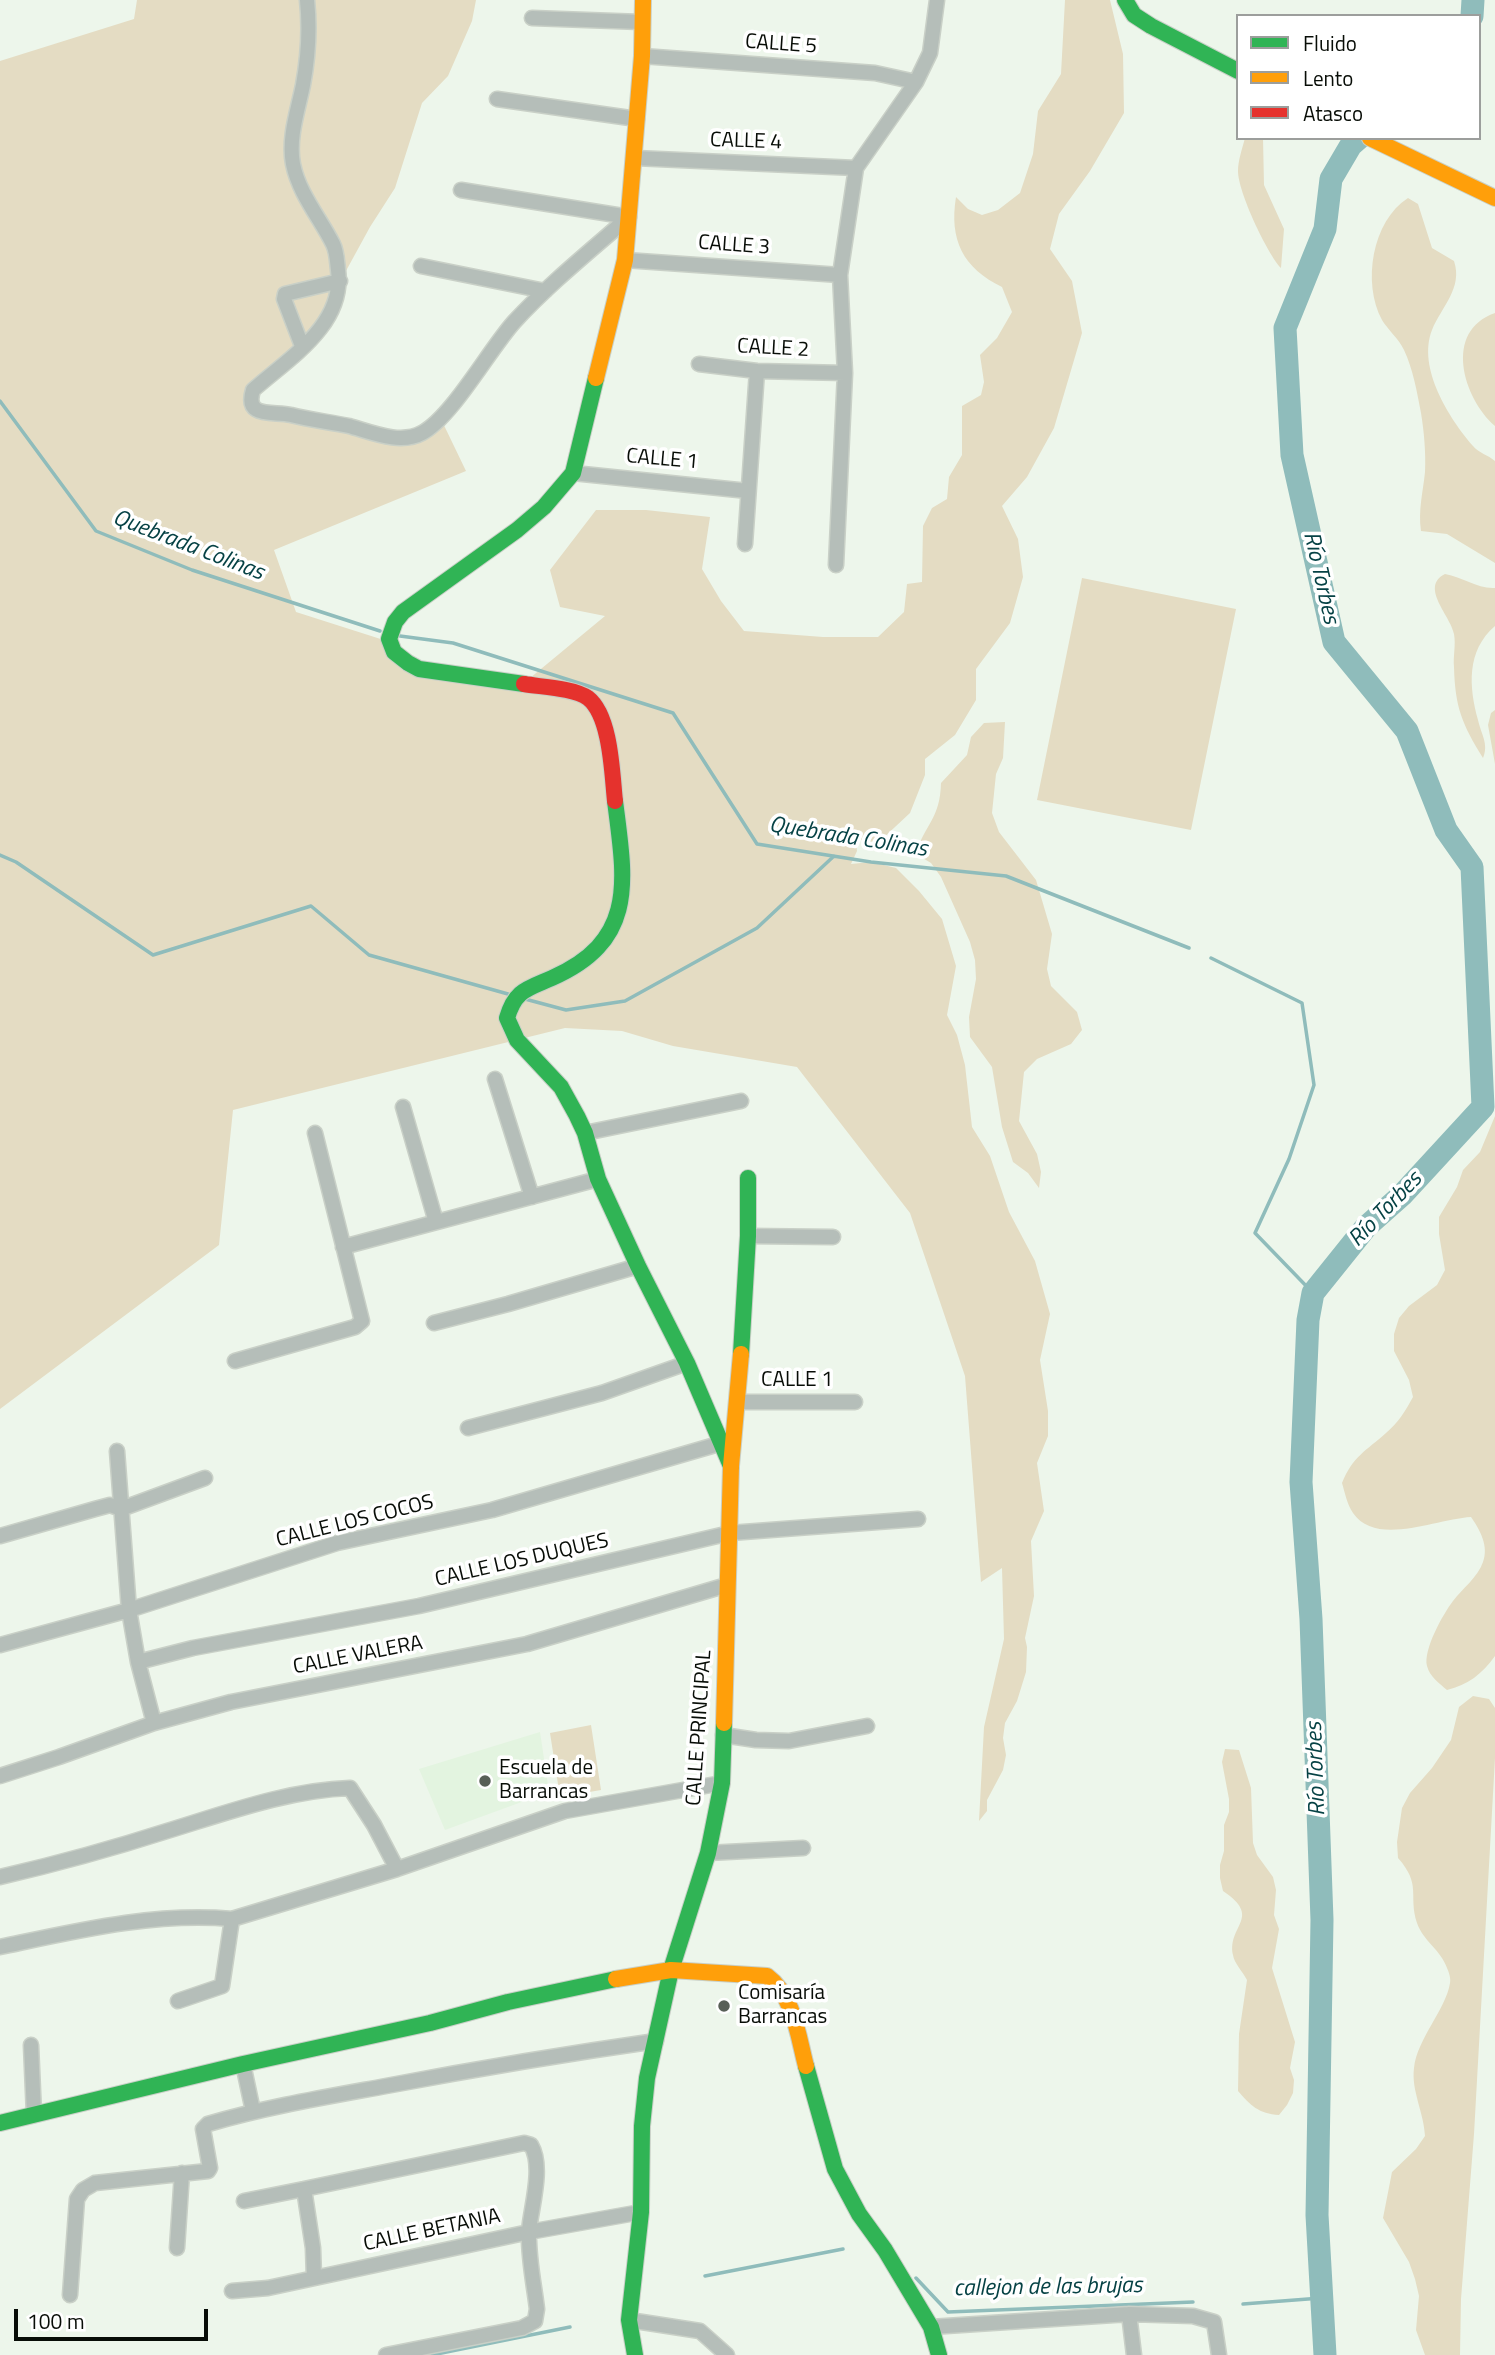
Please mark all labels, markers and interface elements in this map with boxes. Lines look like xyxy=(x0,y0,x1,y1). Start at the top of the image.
legend xyxy=(1236,14,1481,140)
text: Fluido xyxy=(1303,27,1357,59)
street label: CALLE 5 xyxy=(744,30,818,60)
text: Lento xyxy=(1303,62,1353,94)
text: Atasco xyxy=(1303,97,1363,129)
street label: CALLE 4 xyxy=(710,128,782,156)
street label: CALLE 3 xyxy=(697,231,771,261)
street label: CALLE 2 xyxy=(736,335,810,363)
street label: CALLE 1 xyxy=(625,444,699,476)
water label: Quebrada Colinas xyxy=(108,504,268,588)
water label: Río Torbes xyxy=(1296,529,1344,627)
water label: Quebrada Colinas xyxy=(767,812,929,864)
water label: Río Torbes xyxy=(1344,1167,1428,1253)
street label: CALLE 1 xyxy=(761,1368,833,1394)
street label: CALLE LOS COCOS xyxy=(274,1490,436,1554)
street label: CALLE LOS DUQUES xyxy=(433,1529,611,1593)
street label: CALLE VALERA xyxy=(291,1631,425,1681)
street label: CALLE PRINCIPAL xyxy=(682,1649,718,1807)
water label: Río Torbes xyxy=(1302,1722,1332,1816)
place label: Escuela de Barrancas xyxy=(499,1756,593,1806)
marker: Escuela de Barrancas xyxy=(477,1773,493,1789)
place label: Comisaría Barrancas xyxy=(738,1981,827,2031)
marker: Comisaría Barrancas xyxy=(716,1998,732,2014)
street label: CALLE BETANIA xyxy=(361,2204,503,2258)
water label: callejon de las brujas xyxy=(953,2273,1143,2303)
scale bar xyxy=(18,2296,212,2340)
text: 100 m xyxy=(27,2305,84,2337)

